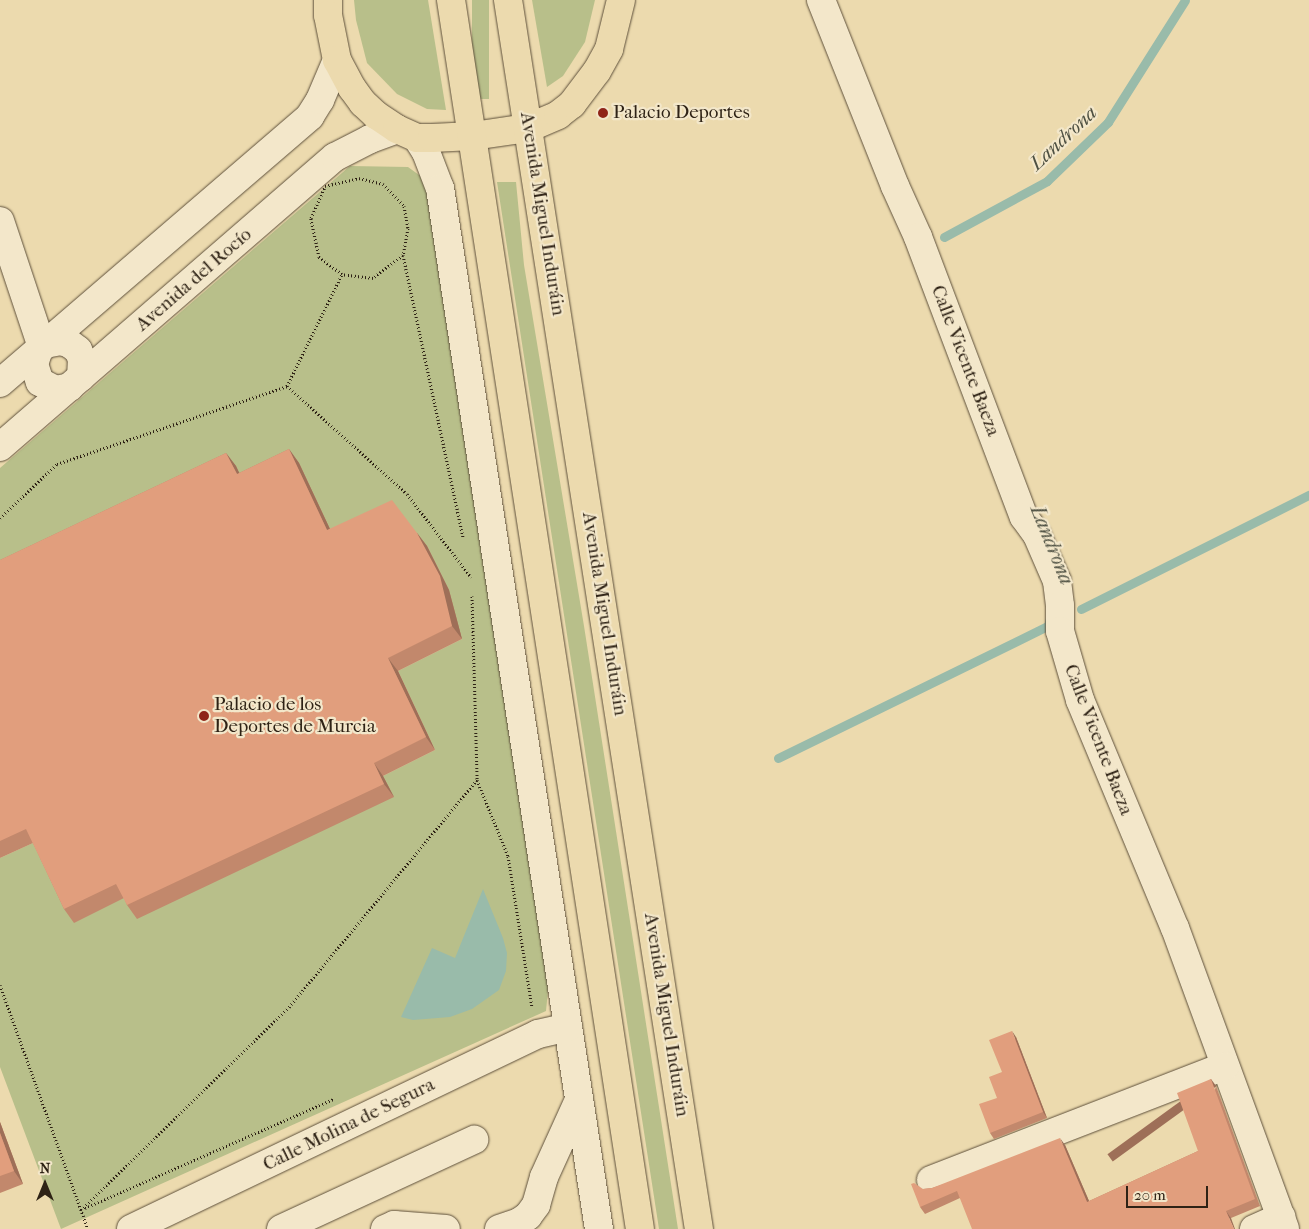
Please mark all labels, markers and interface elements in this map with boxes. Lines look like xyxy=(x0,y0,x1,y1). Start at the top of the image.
water label: Landrona xyxy=(1024,101,1102,175)
place label: Palacio Deportes xyxy=(613,102,750,124)
marker: Palacio Deportes xyxy=(597,107,609,119)
street label: Avenida Miguel Induráin xyxy=(515,111,569,317)
street label: Avenida del Rocío xyxy=(132,224,256,336)
street label: Calle Vicente Baeza xyxy=(926,282,1004,440)
water label: Landrona xyxy=(1025,502,1079,588)
street label: Avenida Miguel Induráin xyxy=(577,511,631,717)
street label: Calle Vicente Baeza xyxy=(1059,661,1137,819)
place label: Palacio de los Deportes de Murcia xyxy=(214,694,376,738)
marker: Palacio de los Deportes de Murcia xyxy=(198,710,210,722)
street label: Avenida Miguel Induráin xyxy=(639,912,693,1118)
street label: Calle Molina de Segura xyxy=(260,1074,438,1176)
north arrow xyxy=(20,1159,70,1209)
text: N xyxy=(40,1160,50,1177)
scale bar xyxy=(1129,1176,1212,1208)
text: 20 m xyxy=(1134,1186,1166,1204)

